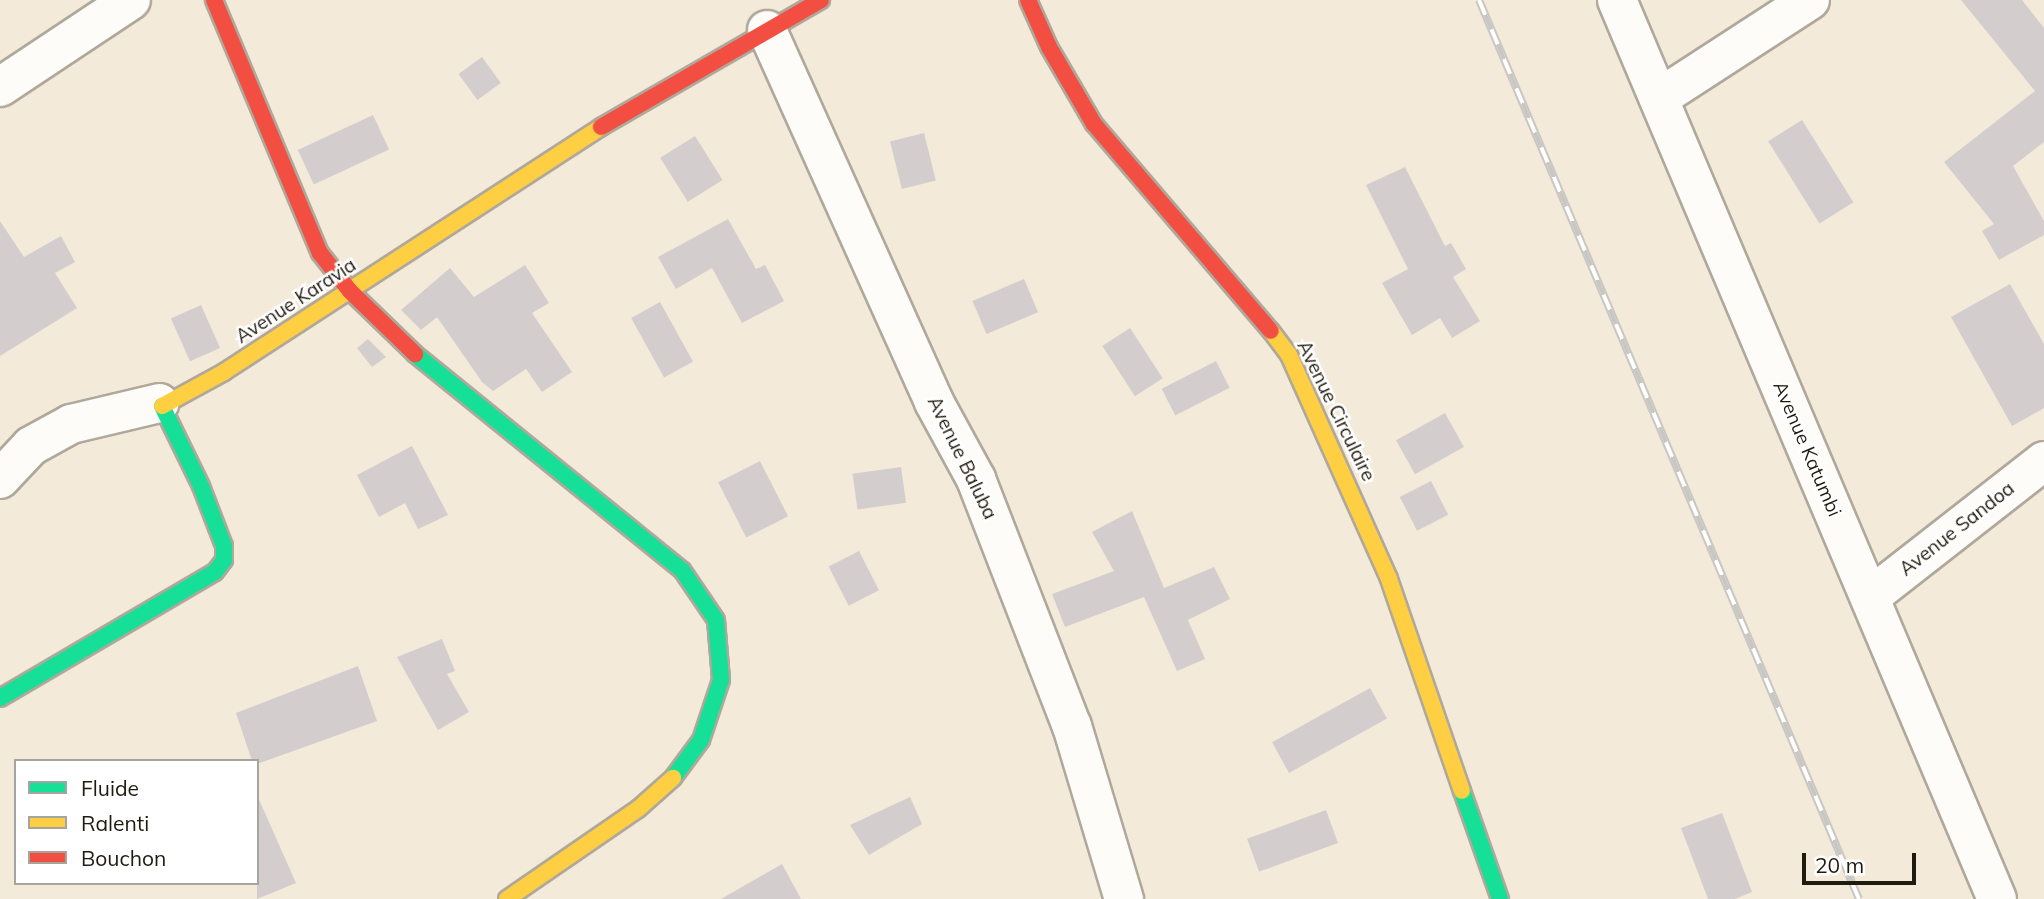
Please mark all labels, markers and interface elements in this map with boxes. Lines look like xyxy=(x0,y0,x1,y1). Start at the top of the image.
street label: Avenue Karavia xyxy=(232,254,360,348)
street label: Avenue Circulaire xyxy=(1292,337,1380,485)
street label: Avenue Katumbi xyxy=(1768,378,1846,520)
street label: Avenue Baluba xyxy=(922,393,1002,523)
street label: Avenue Sandoa xyxy=(1895,477,2019,581)
legend xyxy=(14,759,259,885)
text: Fluide xyxy=(81,775,139,801)
text: Ralenti xyxy=(81,810,149,836)
scale bar xyxy=(1806,839,1920,883)
text: Bouchon xyxy=(81,845,166,871)
text: 20 m xyxy=(1815,852,1864,878)

